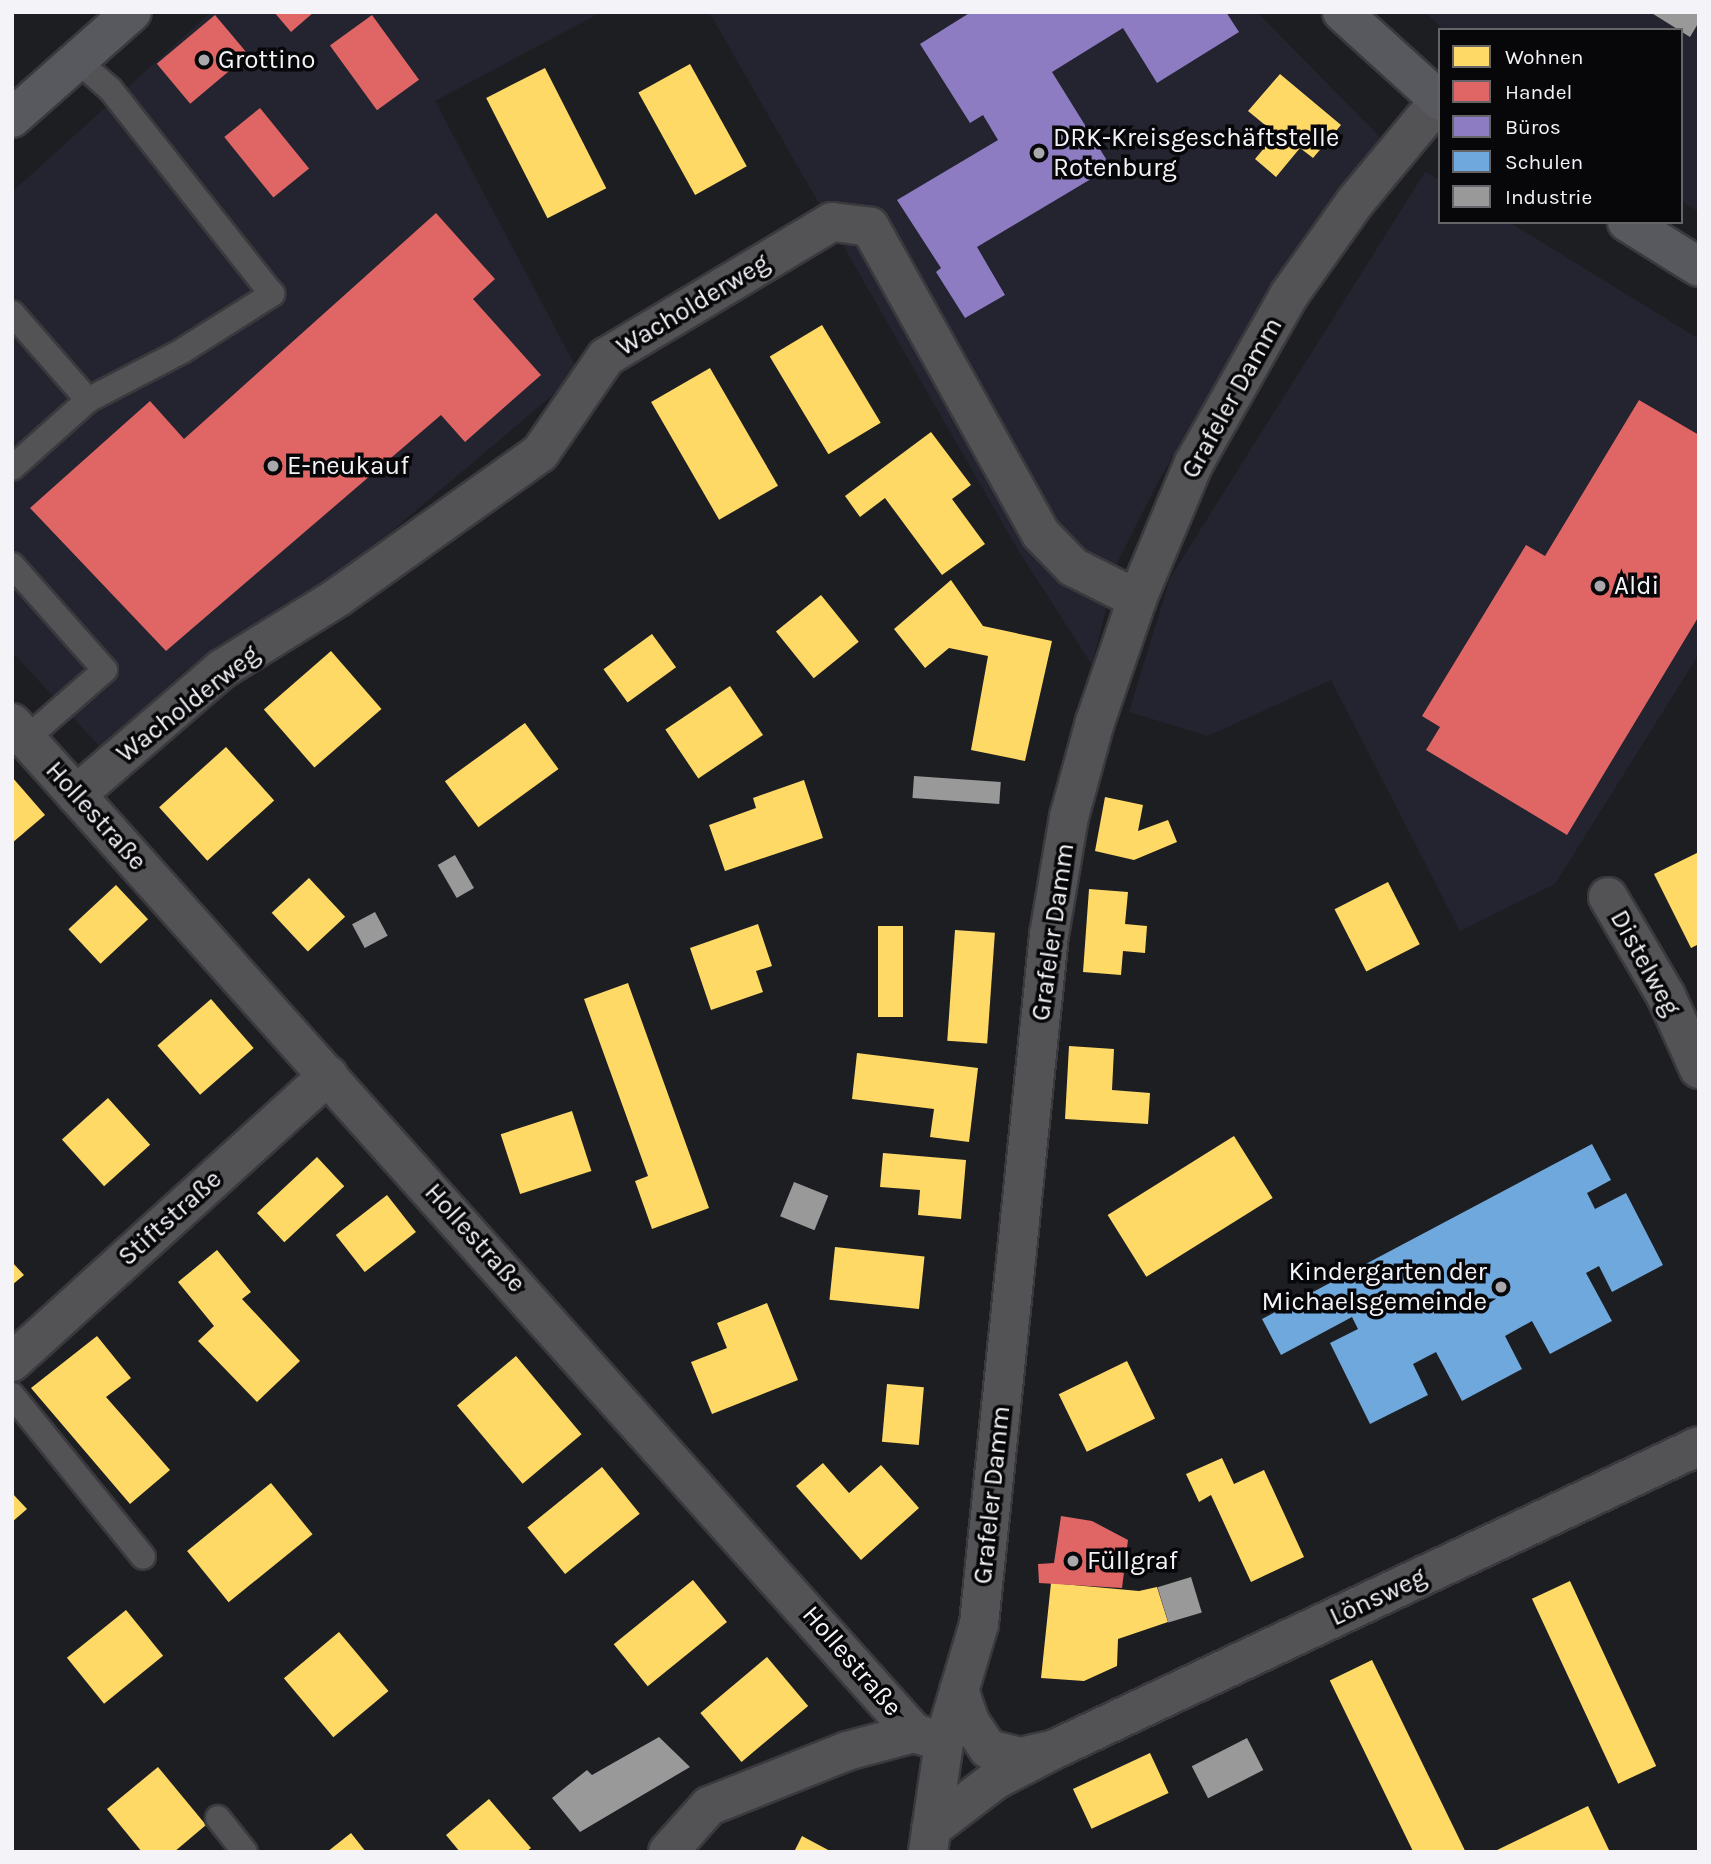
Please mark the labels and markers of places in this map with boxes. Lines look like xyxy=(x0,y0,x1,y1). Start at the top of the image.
place label: Grottino xyxy=(218,44,316,76)
marker: Grottino xyxy=(196,52,212,68)
place label: DRK-Kreisgeschäftstelle Rotenburg xyxy=(1053,122,1339,184)
marker: DRK-Kreisgeschäftstelle Rotenburg xyxy=(1031,145,1047,161)
place label: E-neukauf xyxy=(287,450,409,482)
marker: E-neukauf xyxy=(265,458,281,474)
place label: Aldi xyxy=(1614,570,1659,602)
marker: Aldi xyxy=(1592,578,1608,594)
place label: Kindergarten der Michaelsgemeinde xyxy=(1262,1256,1487,1318)
marker: Kindergarten der Michaelsgemeinde xyxy=(1493,1279,1509,1295)
place label: Füllgraf xyxy=(1087,1545,1178,1577)
marker: Füllgraf xyxy=(1065,1553,1081,1569)

